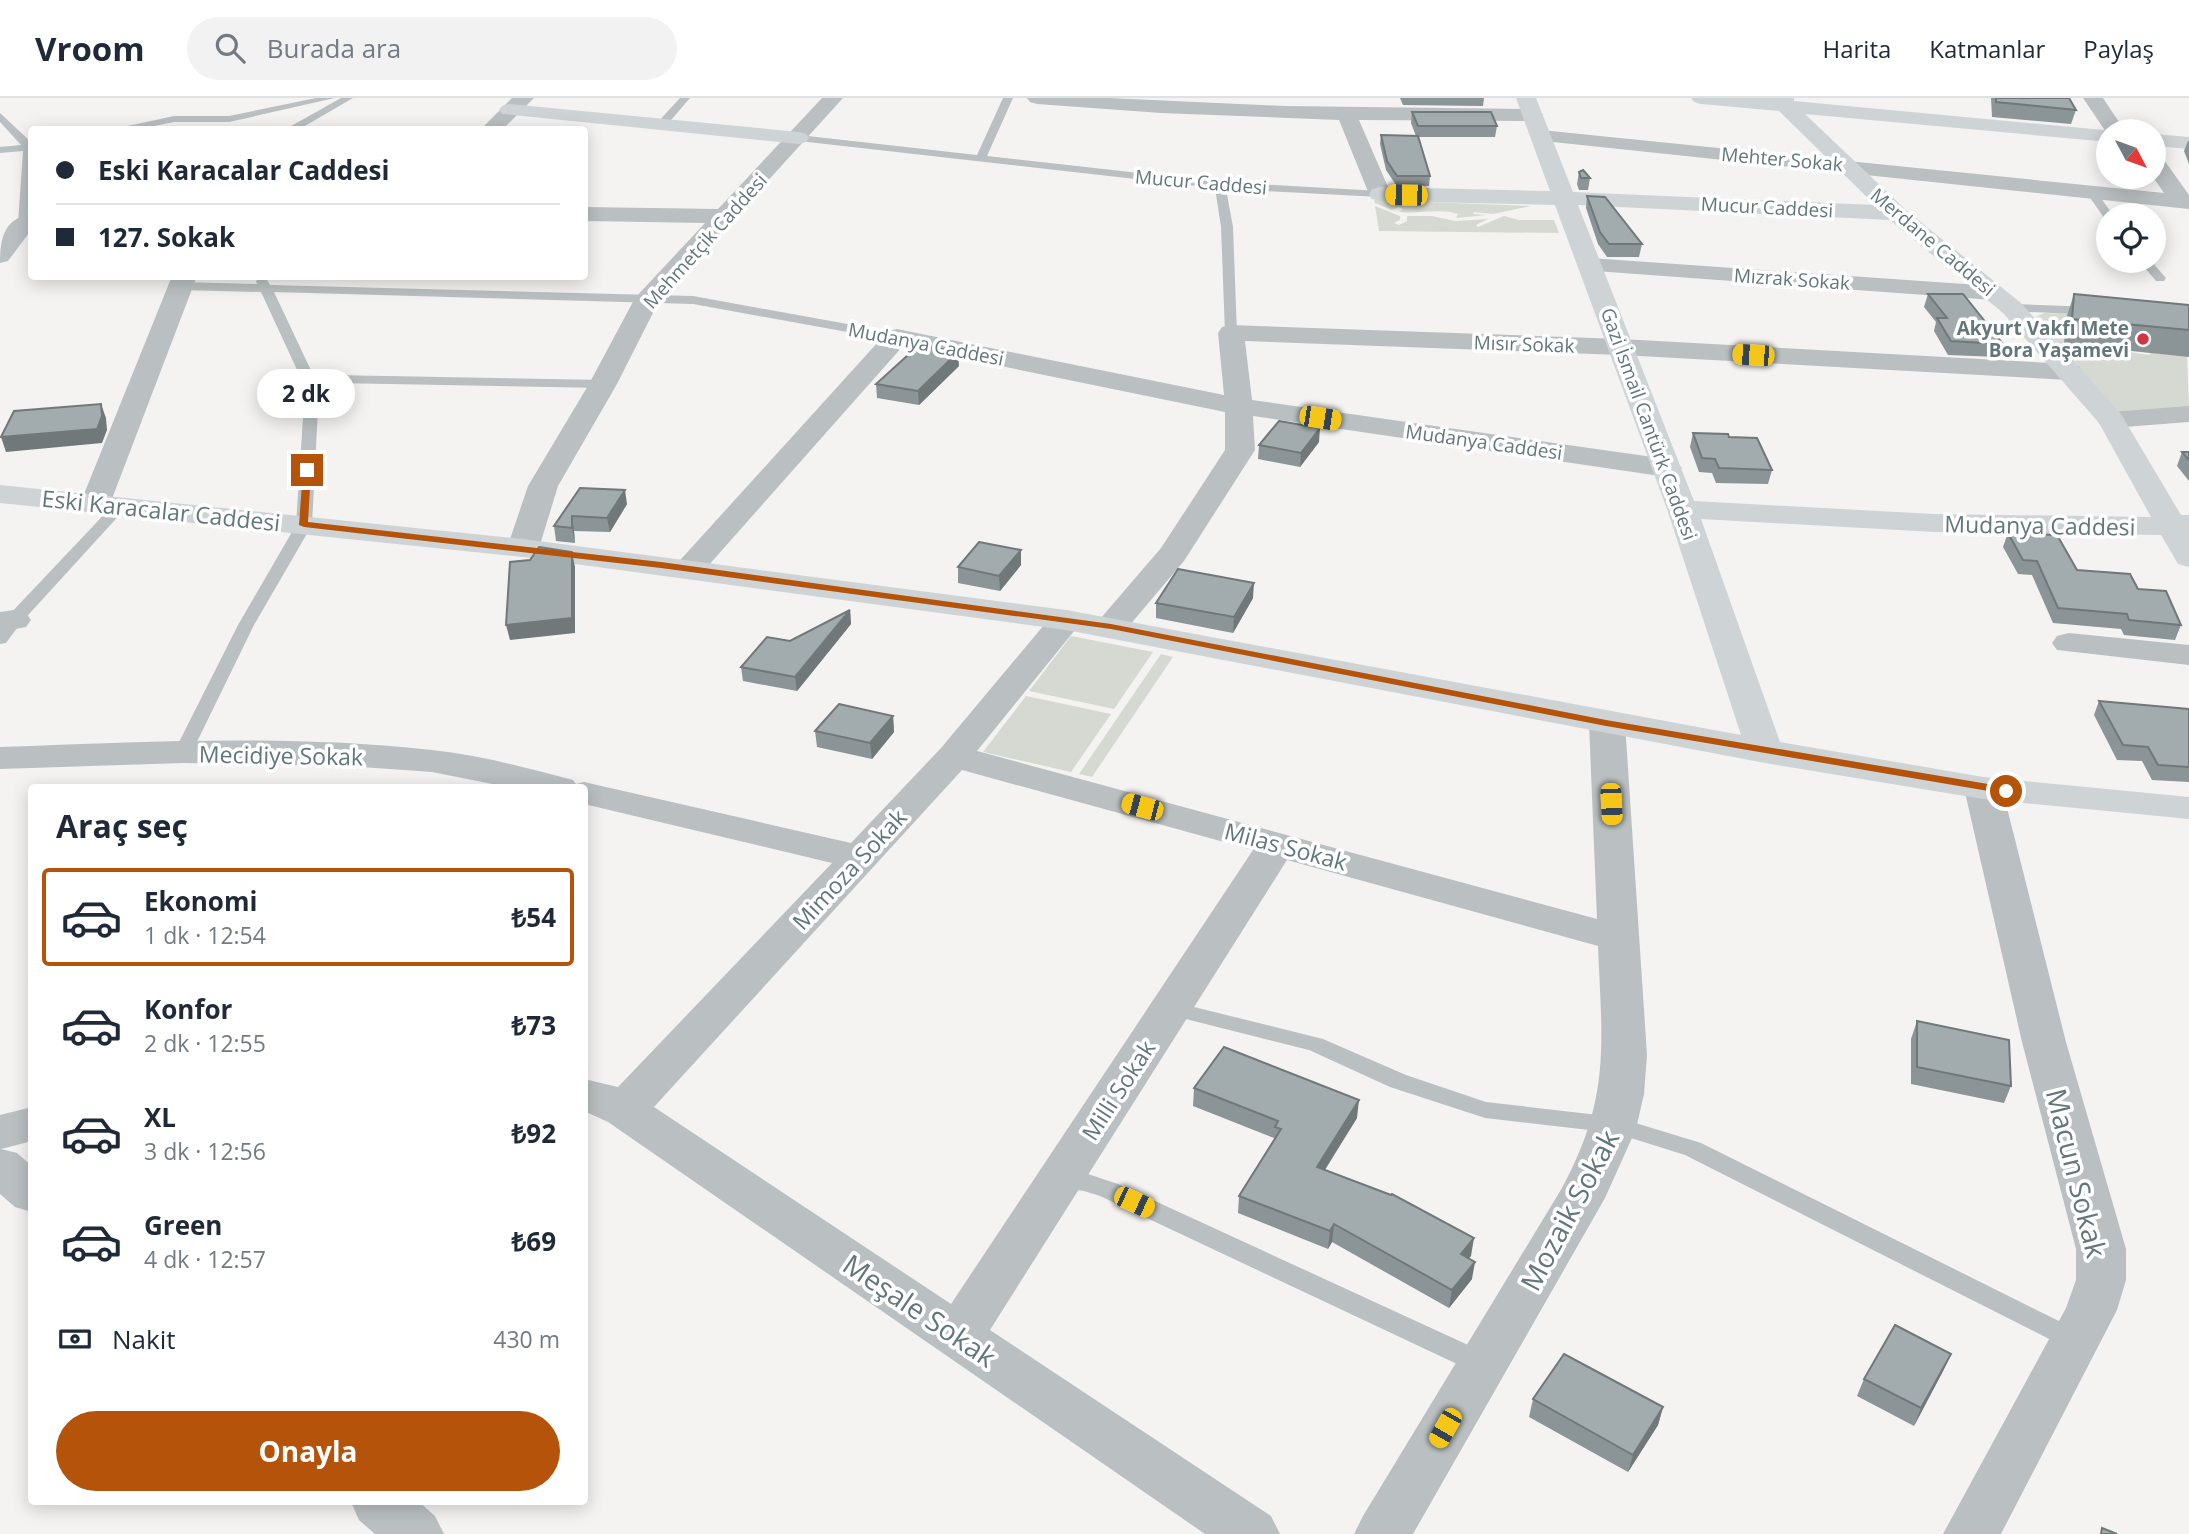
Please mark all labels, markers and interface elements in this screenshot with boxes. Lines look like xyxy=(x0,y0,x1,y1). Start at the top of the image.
search box xyxy=(187,17,677,80)
text: Vroom xyxy=(35,26,145,71)
icon: search xyxy=(211,29,249,67)
text: Burada ara xyxy=(267,30,401,66)
text: Harita xyxy=(1823,32,1891,65)
text: Katmanlar xyxy=(1929,32,2045,65)
text: Paylaş xyxy=(2083,32,2154,65)
north arrow xyxy=(2096,119,2166,189)
map controls xyxy=(2096,119,2166,273)
street label: Mehter Sokak xyxy=(1720,141,1844,177)
text: Eski Karacalar Caddesi xyxy=(98,152,389,188)
street label: Mucur Caddesi xyxy=(1134,163,1268,201)
street label: Mehmetçik Caddesi xyxy=(637,168,773,314)
street label: Merdane Caddesi xyxy=(1865,182,2001,302)
car xyxy=(1385,184,1428,206)
street label: Mucur Caddesi xyxy=(1700,191,1834,223)
button: locate xyxy=(2096,203,2166,273)
text: 127. Sokak xyxy=(98,219,235,255)
street label: Mızrak Sokak xyxy=(1733,262,1851,296)
street label: Gazi İsmail Cantürk Caddesi xyxy=(1595,304,1703,544)
place label: Akyurt Vakfı Mete Bora Yaşamevi xyxy=(1957,315,2129,363)
street label: Mudanya Caddesi xyxy=(846,316,1006,372)
street label: Mısır Sokak xyxy=(1473,329,1575,359)
marker: Akyurt Vakfı Mete Bora Yaşamevi xyxy=(2135,331,2151,347)
car xyxy=(1732,343,1775,367)
callout: 2 dk xyxy=(258,368,356,418)
text: 2 dk xyxy=(282,377,330,409)
car xyxy=(1298,404,1343,432)
street label: Mudanya Caddesi xyxy=(1404,418,1564,466)
route end xyxy=(291,454,323,486)
street label: Eski Karacalar Caddesi xyxy=(40,482,282,538)
street label: Mudanya Caddesi xyxy=(1944,507,2136,543)
street label: Mecidiye Sokak xyxy=(199,738,363,772)
route start xyxy=(1990,775,2022,807)
car xyxy=(1600,782,1623,826)
car xyxy=(1119,791,1166,823)
street label: Mimoza Sokak xyxy=(785,802,913,936)
text: Araç seç xyxy=(56,804,188,847)
street label: Milas Sokak xyxy=(1221,814,1351,878)
text: Ekonomi xyxy=(144,883,257,919)
icon: car xyxy=(60,886,123,949)
text: ₺54 xyxy=(511,899,556,935)
text: 1 dk · 12:54 xyxy=(144,919,266,951)
text: Konfor xyxy=(144,991,232,1027)
icon: car xyxy=(60,994,123,1057)
text: ₺73 xyxy=(511,1007,556,1043)
text: 2 dk · 12:55 xyxy=(144,1027,266,1059)
street label: Milli Sokak xyxy=(1074,1034,1162,1146)
street label: Macun Sokak xyxy=(2038,1084,2116,1262)
text: XL xyxy=(144,1099,176,1135)
icon: car xyxy=(60,1102,123,1165)
text: ₺92 xyxy=(511,1115,556,1151)
street label: Mozaik Sokak xyxy=(1511,1123,1627,1297)
text: 3 dk · 12:56 xyxy=(144,1135,266,1167)
car xyxy=(1111,1184,1158,1220)
text: Green xyxy=(144,1207,222,1243)
icon: car xyxy=(60,1210,123,1273)
text: ₺69 xyxy=(511,1223,556,1259)
text: 4 dk · 12:57 xyxy=(144,1243,266,1275)
street label: Meşale Sokak xyxy=(836,1245,1004,1375)
icon: cash xyxy=(56,1320,94,1358)
text: Nakit xyxy=(112,1321,176,1357)
text: 430 m xyxy=(493,1323,560,1355)
car xyxy=(1426,1405,1465,1451)
button: Onayla xyxy=(56,1411,560,1491)

